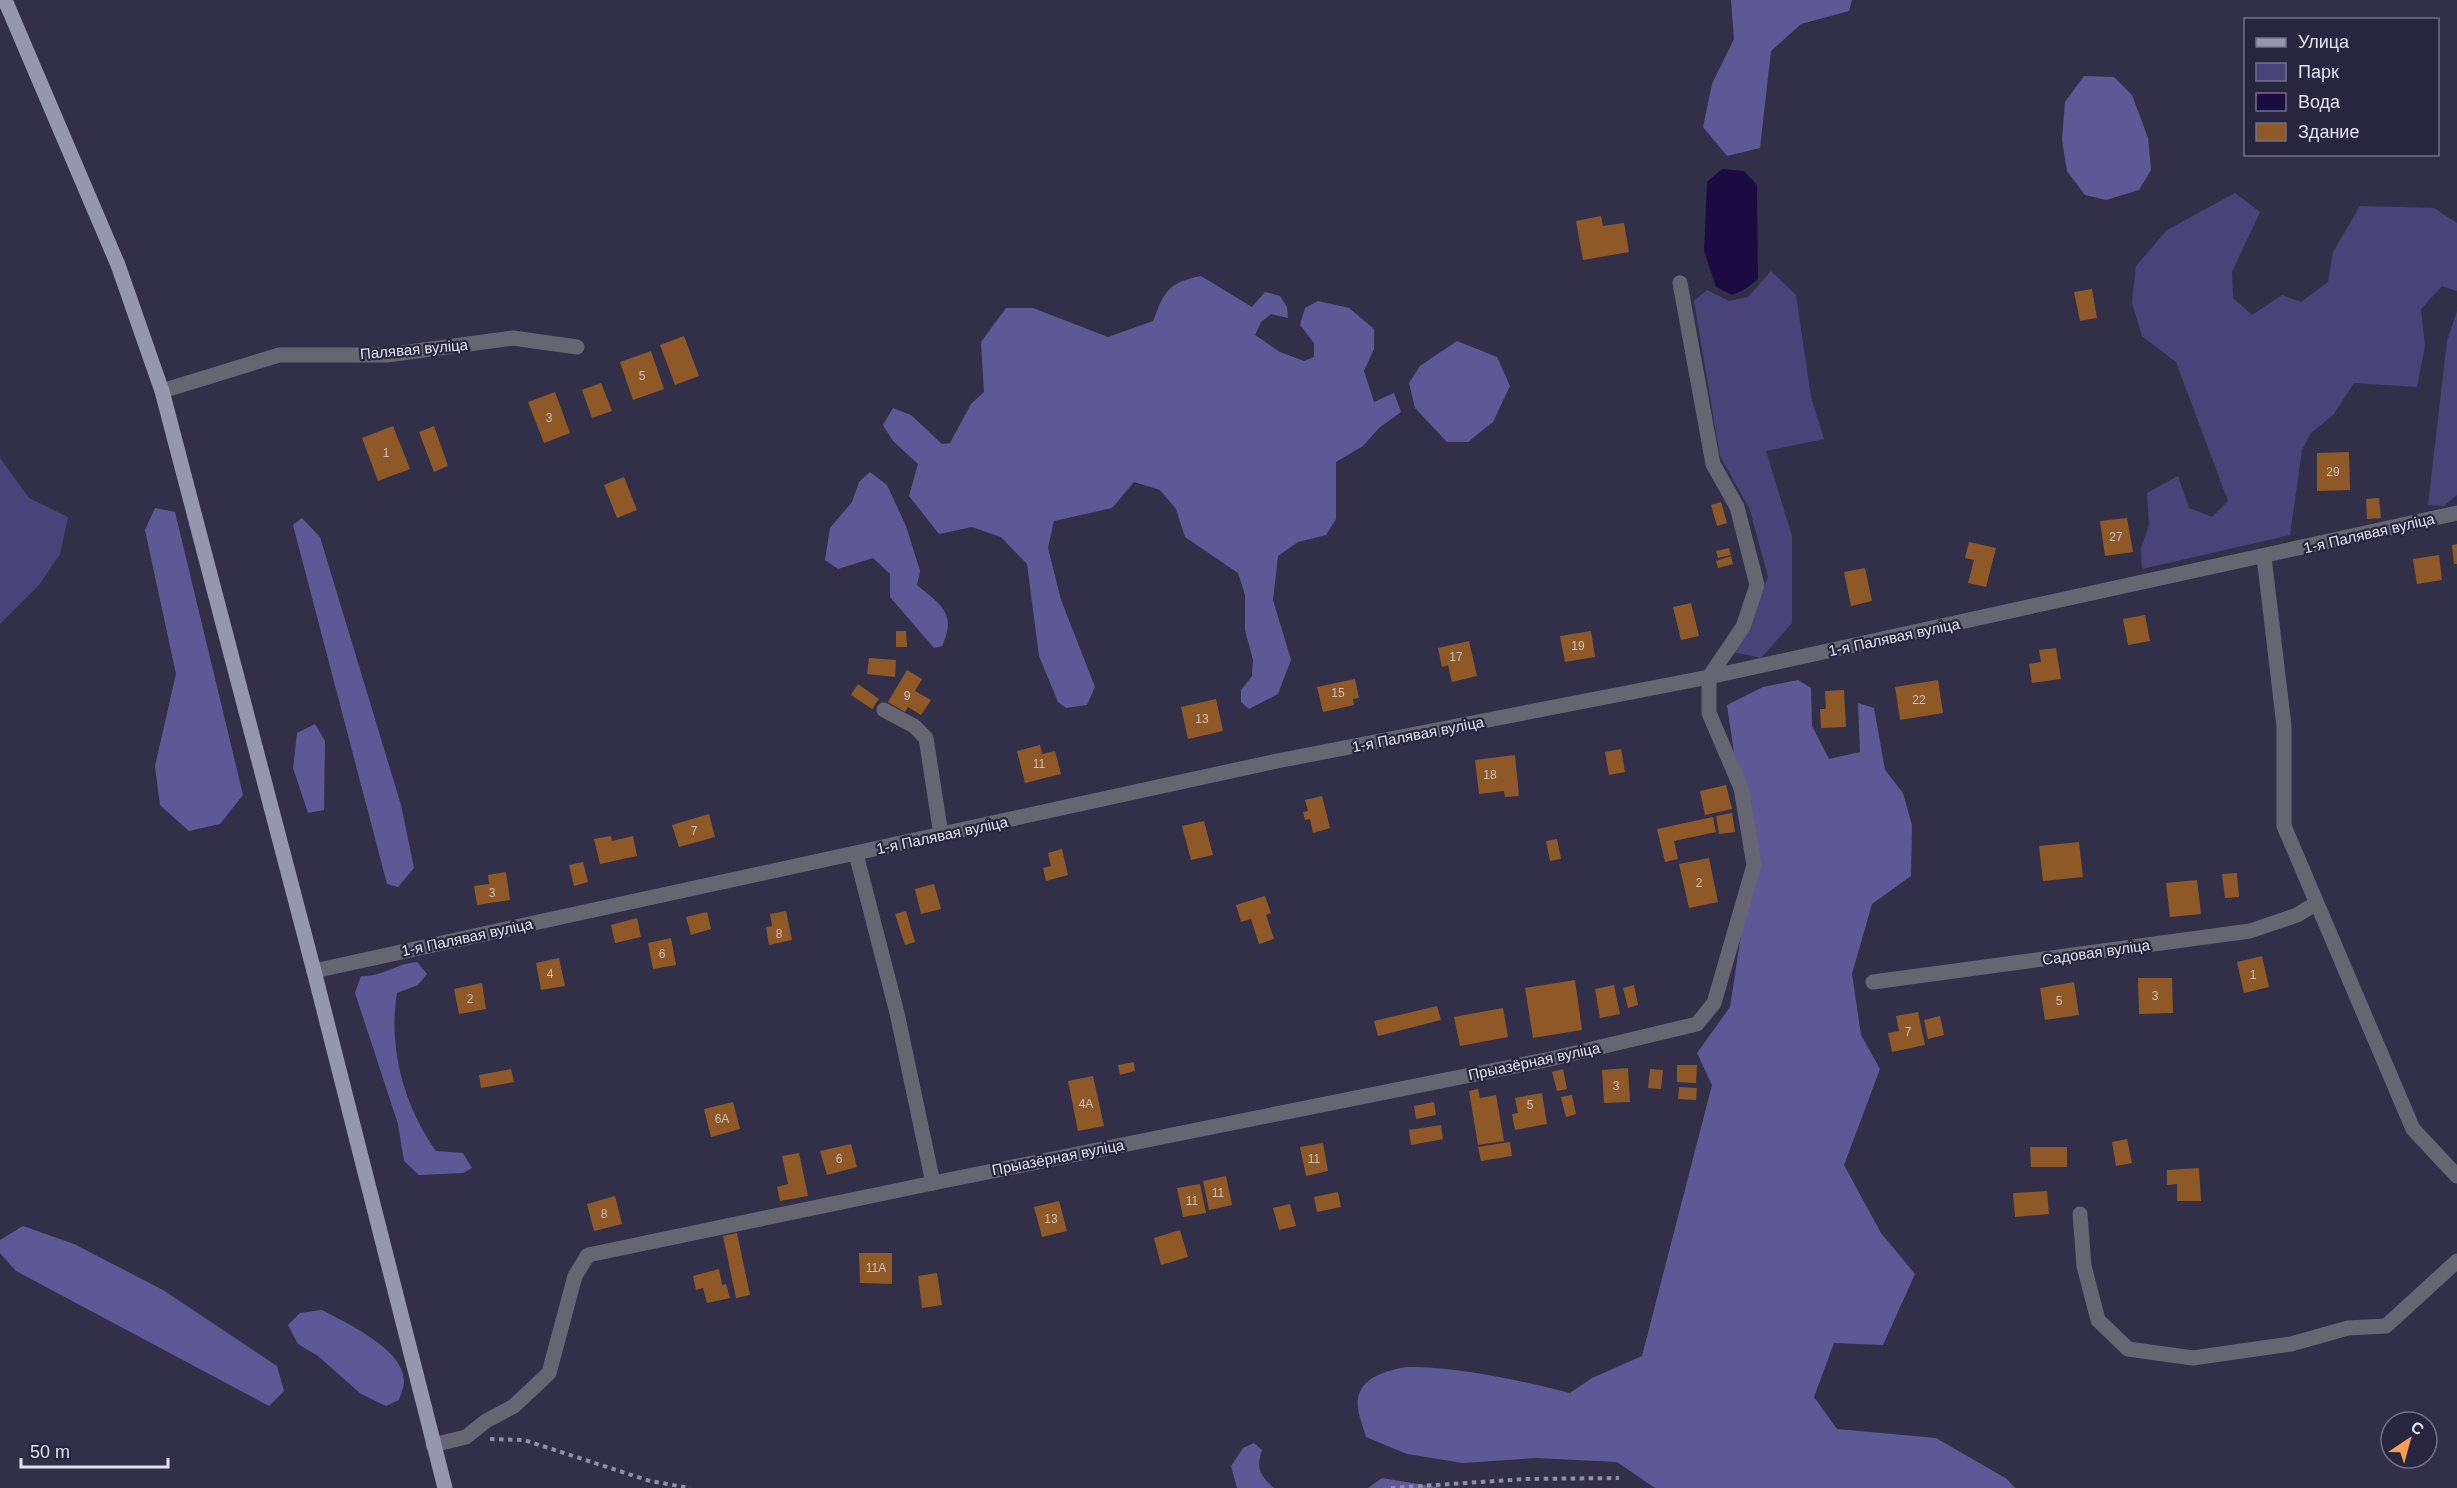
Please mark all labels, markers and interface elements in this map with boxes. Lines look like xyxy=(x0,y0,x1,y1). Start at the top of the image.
legend xyxy=(2244,18,2439,156)
text: Улица xyxy=(2298,32,2350,52)
text: Парк xyxy=(2298,62,2339,82)
text: Вода xyxy=(2298,92,2341,112)
text: Здание xyxy=(2298,122,2359,142)
street label: Палявая вуліца xyxy=(359,336,469,362)
house number: 5 xyxy=(639,369,646,383)
house number: 3 xyxy=(546,411,553,425)
house number: 1 xyxy=(383,446,390,460)
house number: 29 xyxy=(2326,465,2340,479)
street label: 1-я Палявая вуліца xyxy=(2302,510,2437,556)
house number: 27 xyxy=(2109,530,2123,544)
street label: 1-я Палявая вуліца xyxy=(1827,615,1962,659)
house number: 19 xyxy=(1571,639,1585,653)
house number: 17 xyxy=(1449,650,1463,664)
house number: 15 xyxy=(1331,686,1345,700)
house number: 9 xyxy=(904,689,911,703)
house number: 22 xyxy=(1912,693,1926,707)
house number: 13 xyxy=(1195,712,1209,726)
street label: 1-я Палявая вуліца xyxy=(1351,713,1486,755)
house number: 11 xyxy=(1033,757,1046,771)
house number: 18 xyxy=(1483,768,1497,782)
street label: 1-я Палявая вуліца xyxy=(875,813,1010,857)
house number: 7 xyxy=(691,824,698,838)
house number: 2 xyxy=(1696,876,1703,890)
house number: 3 xyxy=(489,886,496,900)
street label: 1-я Палявая вуліца xyxy=(400,915,535,959)
house number: 8 xyxy=(776,927,783,941)
street label: Садовая вуліца xyxy=(2041,936,2152,968)
house number: 6 xyxy=(659,947,666,961)
house number: 4 xyxy=(547,967,554,981)
house number: 1 xyxy=(2250,968,2257,982)
house number: 3 xyxy=(2152,989,2159,1003)
house number: 2 xyxy=(467,992,474,1006)
house number: 5 xyxy=(2056,994,2063,1008)
house number: 7 xyxy=(1905,1025,1912,1039)
street label: Прыазёрная вуліца xyxy=(1467,1039,1602,1083)
house number: 3 xyxy=(1613,1079,1620,1093)
house number: 4А xyxy=(1079,1097,1093,1111)
house number: 5 xyxy=(1527,1098,1534,1112)
house number: 6А xyxy=(715,1112,729,1126)
street label: Прыазёрная вуліца xyxy=(990,1136,1126,1178)
house number: 6 xyxy=(836,1152,843,1166)
house number: 11 xyxy=(1308,1152,1321,1166)
house number: 11 xyxy=(1212,1186,1225,1200)
house number: 11 xyxy=(1186,1194,1199,1208)
house number: 8 xyxy=(601,1207,608,1221)
house number: 13 xyxy=(1044,1212,1058,1226)
house number: 11А xyxy=(866,1261,886,1275)
north arrow xyxy=(2379,1410,2439,1470)
text: С xyxy=(2408,1418,2428,1439)
scale bar xyxy=(21,1431,168,1469)
text: 50 m xyxy=(30,1442,70,1462)

